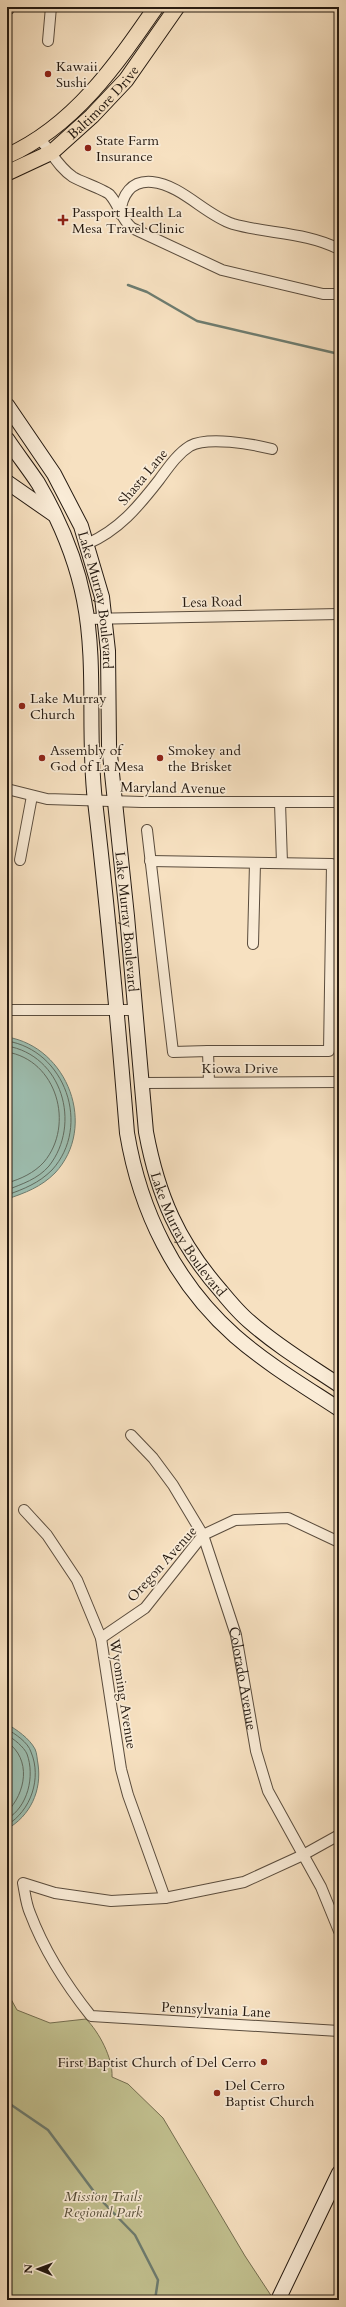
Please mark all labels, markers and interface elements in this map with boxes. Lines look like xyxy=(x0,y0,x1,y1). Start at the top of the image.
place label: Kawaii Sushi xyxy=(56,57,98,92)
street label: Baltimore Drive xyxy=(63,61,143,143)
marker: Kawaii Sushi xyxy=(43,69,53,79)
place label: State Farm Insurance xyxy=(96,131,159,166)
marker: State Farm Insurance xyxy=(83,143,93,153)
place label: Passport Health La Mesa Travel Clinic xyxy=(72,203,185,238)
marker: Passport Health La Mesa Travel Clinic xyxy=(57,214,69,226)
street label: Shasta Lane xyxy=(114,445,172,509)
street label: Lake Murray Boulevard xyxy=(73,529,118,670)
street label: Lesa Road xyxy=(182,592,243,612)
place label: Lake Murray Church xyxy=(30,689,107,724)
marker: Lake Murray Church xyxy=(17,701,27,711)
place label: Assembly of God of La Mesa xyxy=(50,741,144,776)
place label: Smokey and the Brisket xyxy=(168,741,241,776)
marker: Assembly of God of La Mesa xyxy=(37,753,47,763)
marker: Smokey and the Brisket xyxy=(155,753,165,763)
street label: Maryland Avenue xyxy=(120,778,226,798)
street label: Lake Murray Boulevard xyxy=(111,850,143,993)
street label: Kiowa Drive xyxy=(202,1059,278,1078)
street label: Lake Murray Boulevard xyxy=(146,1170,231,1301)
street label: Oregon Avenue xyxy=(123,1522,201,1606)
street label: Colorado Avenue xyxy=(224,1624,262,1732)
street label: Wyoming Avenue xyxy=(105,1637,141,1750)
street label: Pennsylvania Lane xyxy=(161,1998,271,2022)
place label: First Baptist Church of Del Cerro xyxy=(57,2053,256,2072)
marker: First Baptist Church of Del Cerro xyxy=(259,2057,269,2067)
place label: Del Cerro Baptist Church xyxy=(225,2076,315,2111)
marker: Del Cerro Baptist Church xyxy=(212,2088,222,2098)
park label: Mission Trails Regional Park xyxy=(64,2187,142,2222)
north arrow xyxy=(18,2249,58,2289)
text: N xyxy=(21,2263,36,2274)

